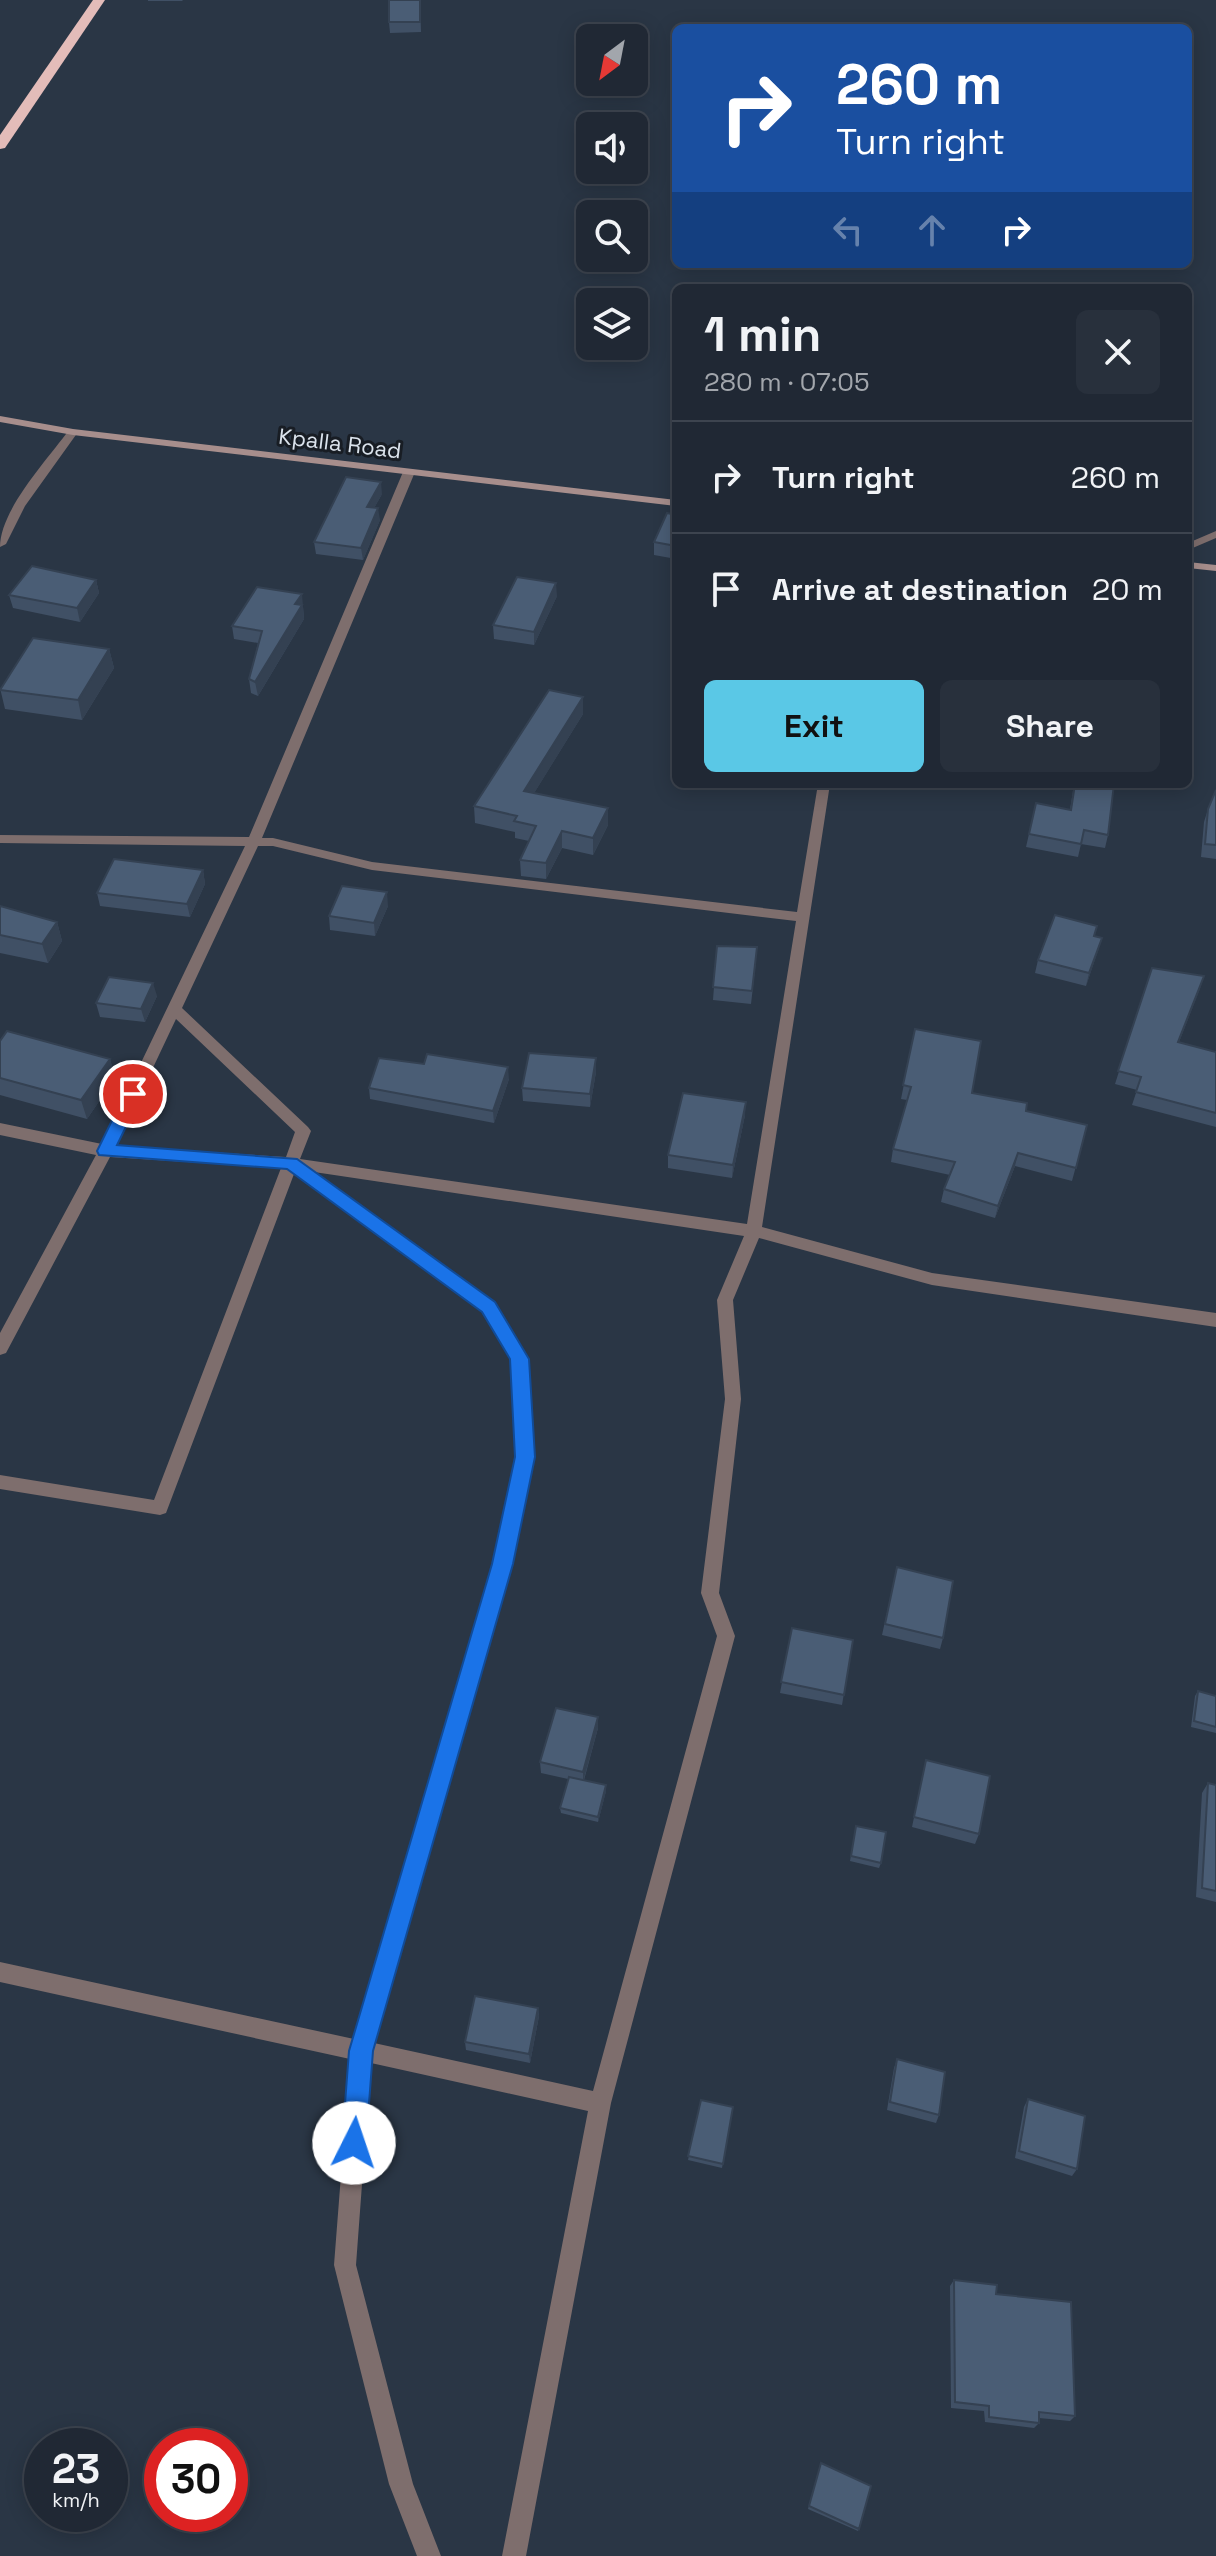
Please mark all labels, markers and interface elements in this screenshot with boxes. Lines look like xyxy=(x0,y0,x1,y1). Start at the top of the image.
north arrow xyxy=(576,24,648,96)
map controls xyxy=(576,24,648,360)
text: 260 m xyxy=(836,49,1002,120)
icon: right xyxy=(704,56,808,160)
button: sound xyxy=(576,112,648,184)
text: Turn right xyxy=(836,119,1005,165)
button: search xyxy=(576,200,648,272)
icon: left xyxy=(826,208,870,252)
icon: ahead xyxy=(910,208,954,252)
icon: right xyxy=(994,208,1038,252)
button: layers xyxy=(576,288,648,360)
text: 1 min xyxy=(704,304,821,365)
button: close xyxy=(1076,310,1160,394)
text: 280 m · 07:05 xyxy=(704,365,870,399)
street label: Kpalla Road xyxy=(277,422,403,464)
icon: right xyxy=(704,455,748,499)
text: Turn right xyxy=(772,458,915,497)
text: 260 m xyxy=(1071,458,1160,497)
icon: arrive xyxy=(704,567,748,611)
text: Arrive at destination xyxy=(772,570,1068,609)
text: 20 m xyxy=(1092,570,1163,609)
button: Exit xyxy=(704,680,924,772)
button: Share xyxy=(940,680,1160,772)
pin xyxy=(99,1060,167,1128)
icon: arrive xyxy=(111,1072,155,1116)
position arrow xyxy=(312,2101,396,2185)
speed limit sign: 30 xyxy=(144,2428,248,2532)
text: 23 xyxy=(52,2444,100,2495)
text: km/h xyxy=(52,2487,100,2513)

